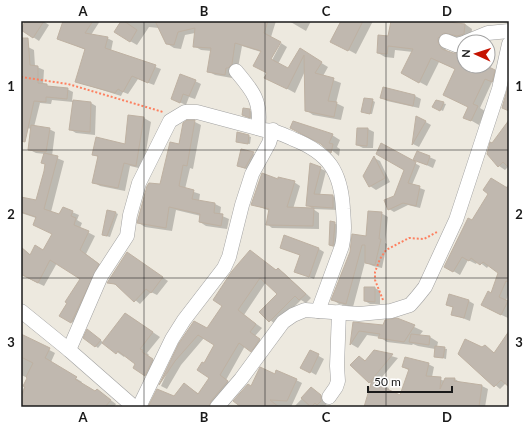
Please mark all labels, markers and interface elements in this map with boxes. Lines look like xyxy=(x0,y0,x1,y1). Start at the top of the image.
text: A xyxy=(77,3,88,19)
text: B xyxy=(200,3,209,19)
text: C xyxy=(322,3,331,19)
text: D xyxy=(442,3,452,19)
north arrow xyxy=(456,34,496,74)
text: N xyxy=(459,49,472,58)
text: 1 xyxy=(7,78,15,94)
text: 1 xyxy=(515,78,523,94)
text: 2 xyxy=(7,206,15,222)
text: 2 xyxy=(515,206,523,222)
text: 3 xyxy=(7,334,15,350)
text: 3 xyxy=(515,334,523,350)
scale bar xyxy=(368,368,452,394)
text: 50 m xyxy=(374,374,401,389)
text: A xyxy=(77,409,88,425)
text: B xyxy=(200,409,209,425)
text: C xyxy=(322,409,331,425)
text: D xyxy=(442,409,452,425)

